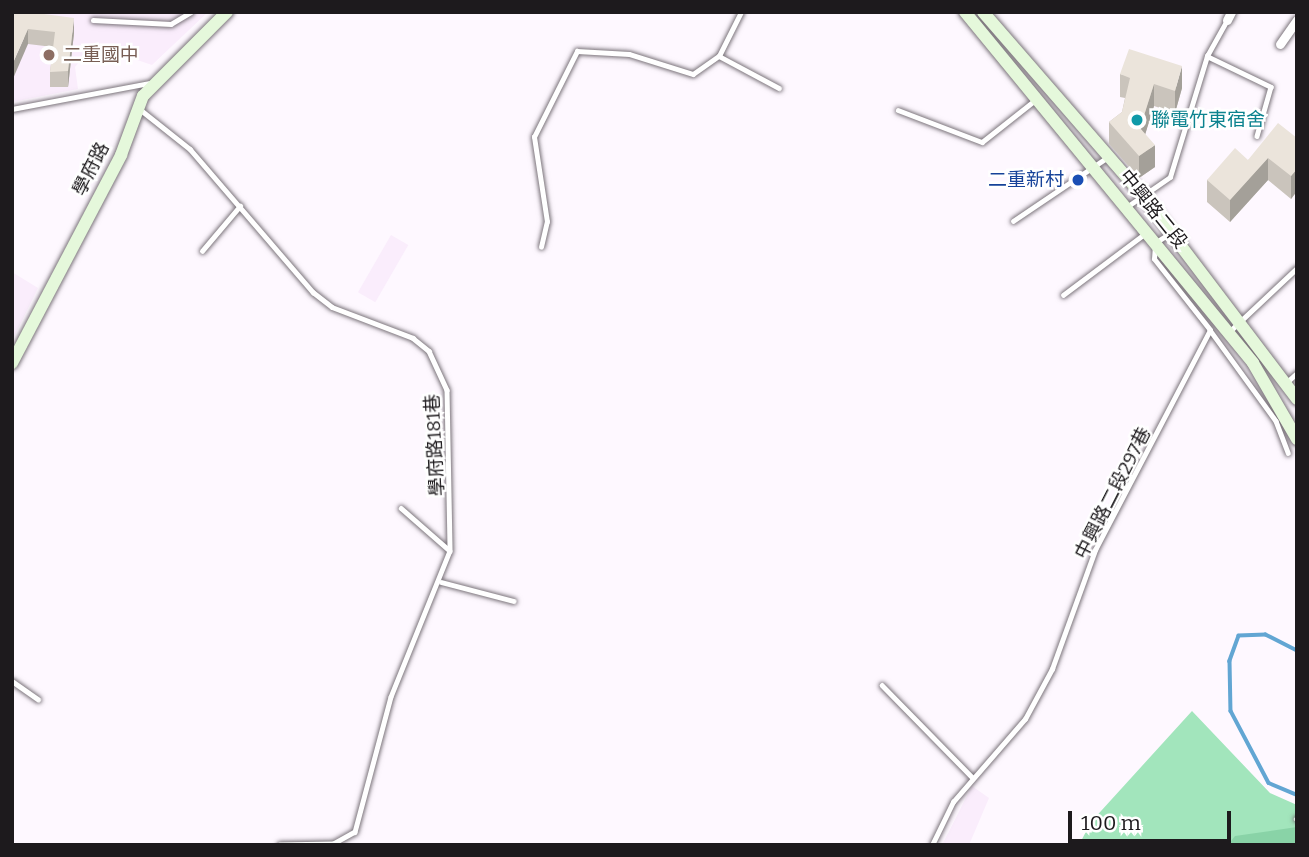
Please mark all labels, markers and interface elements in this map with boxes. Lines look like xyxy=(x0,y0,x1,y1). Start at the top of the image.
place label: 二重國中 xyxy=(63,44,139,66)
marker: 二重國中 xyxy=(41,47,57,63)
place label: 聯電竹東宿舍 xyxy=(1151,109,1265,131)
marker: 聯電竹東宿舍 xyxy=(1129,112,1145,128)
street label: 學府路 xyxy=(68,138,114,200)
street label: 中興路二段 xyxy=(1114,165,1192,253)
place label: 二重新村 xyxy=(988,169,1064,191)
marker: 二重新村 xyxy=(1070,172,1086,188)
street label: 學府路181巷 xyxy=(421,393,449,497)
street label: 中興路二段297巷 xyxy=(1070,423,1156,563)
scale bar xyxy=(1071,798,1234,842)
text: 100 m xyxy=(1081,810,1141,836)

